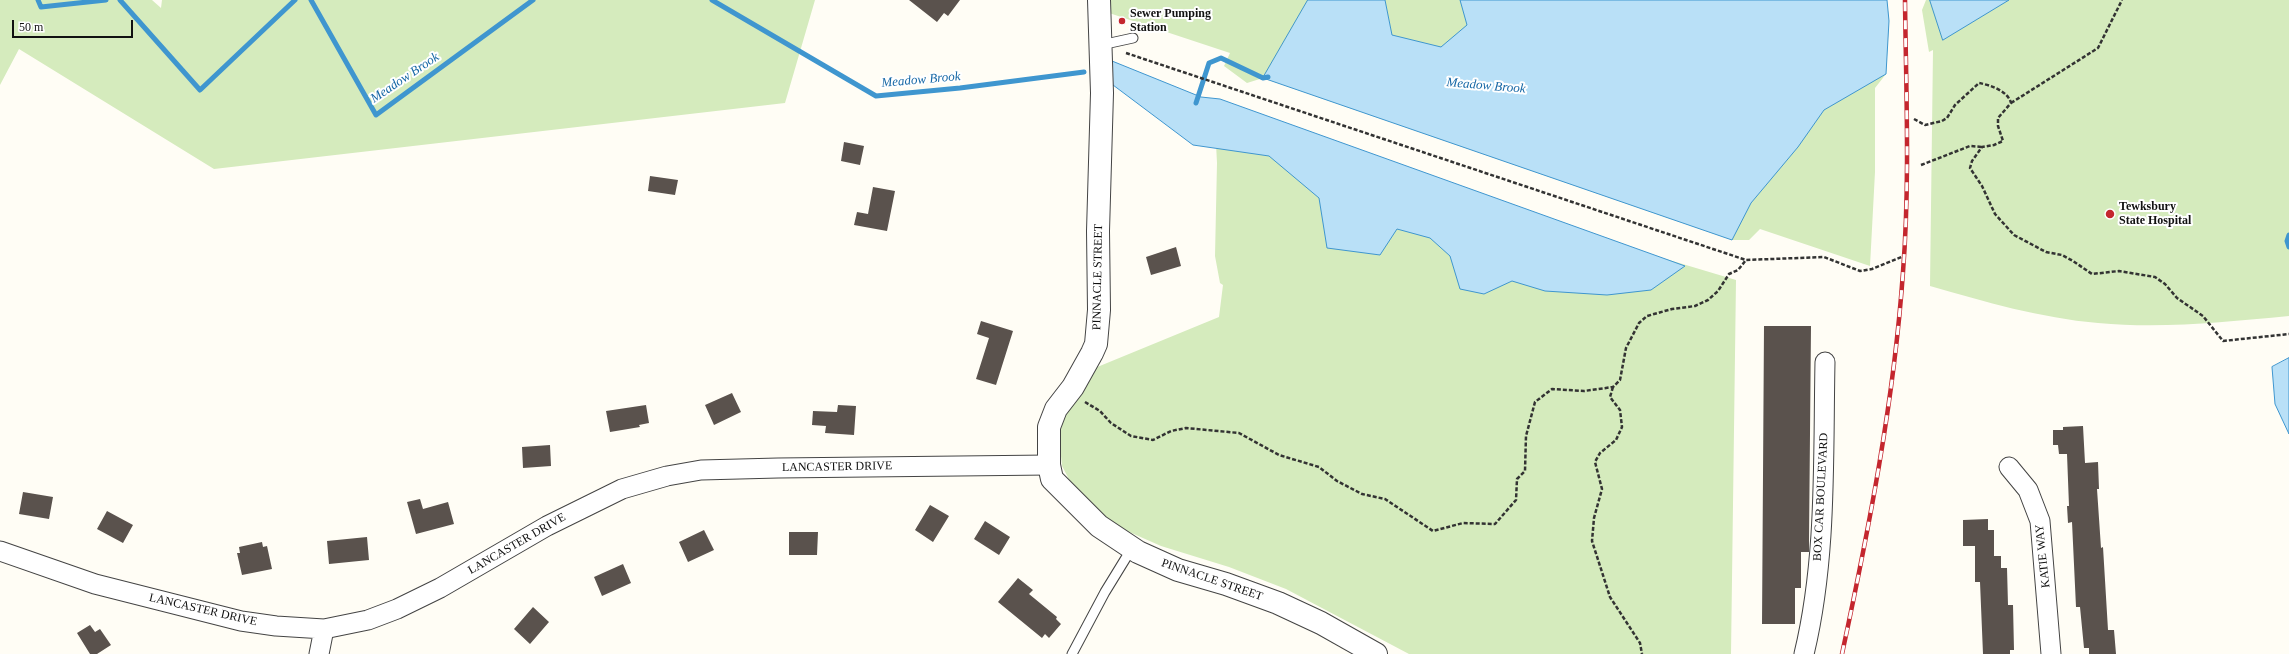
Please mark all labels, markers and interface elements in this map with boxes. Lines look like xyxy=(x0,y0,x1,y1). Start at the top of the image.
place label: Sewer Pumping Station xyxy=(1130,7,1211,35)
scale bar xyxy=(14,12,135,38)
marker: Sewer Pumping Station xyxy=(1117,16,1127,26)
text: 50 m xyxy=(19,20,43,34)
water label: Meadow Brook xyxy=(368,49,442,107)
water label: Meadow Brook xyxy=(881,69,961,91)
water label: Meadow Brook xyxy=(1446,75,1526,97)
place label: Tewksbury State Hospital xyxy=(2119,200,2191,228)
marker: Tewksbury State Hospital xyxy=(2104,208,2116,220)
street label: PINNACLE STREET xyxy=(1090,224,1106,330)
street label: BOX CAR BOULEVARD xyxy=(1810,432,1832,562)
street label: LANCASTER DRIVE xyxy=(782,459,892,475)
street label: LANCASTER DRIVE xyxy=(466,510,568,578)
street label: KATIE WAY xyxy=(2033,523,2053,589)
street label: PINNACLE STREET xyxy=(1159,556,1265,604)
street label: LANCASTER DRIVE xyxy=(148,591,258,629)

